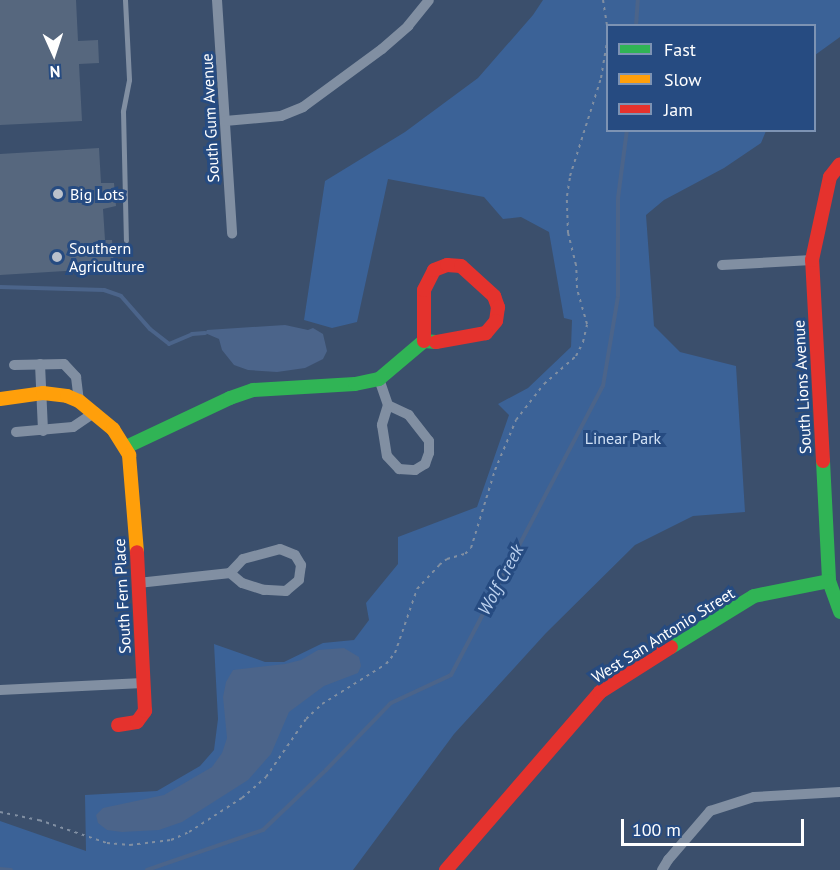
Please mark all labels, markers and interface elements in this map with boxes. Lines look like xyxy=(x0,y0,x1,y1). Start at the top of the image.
north arrow xyxy=(24,24,84,84)
legend xyxy=(606,24,816,132)
text: Fast xyxy=(664,38,696,61)
street label: South Gum Avenue xyxy=(197,53,223,183)
text: N xyxy=(49,62,61,82)
text: Slow xyxy=(664,68,702,91)
text: Jam xyxy=(664,98,693,121)
place label: Big Lots xyxy=(70,184,125,204)
marker: Big Lots xyxy=(51,187,65,201)
place label: Southern Agriculture xyxy=(69,238,145,276)
marker: Southern Agriculture xyxy=(50,250,64,264)
street label: South Lions Avenue xyxy=(789,319,815,455)
park label: Linear Park xyxy=(585,428,661,448)
street label: South Fern Place xyxy=(109,538,135,654)
water label: Wolf Creek xyxy=(473,541,529,619)
street label: West San Antonio Street xyxy=(588,583,738,687)
scale bar xyxy=(624,807,807,845)
text: 100 m xyxy=(632,818,681,841)

